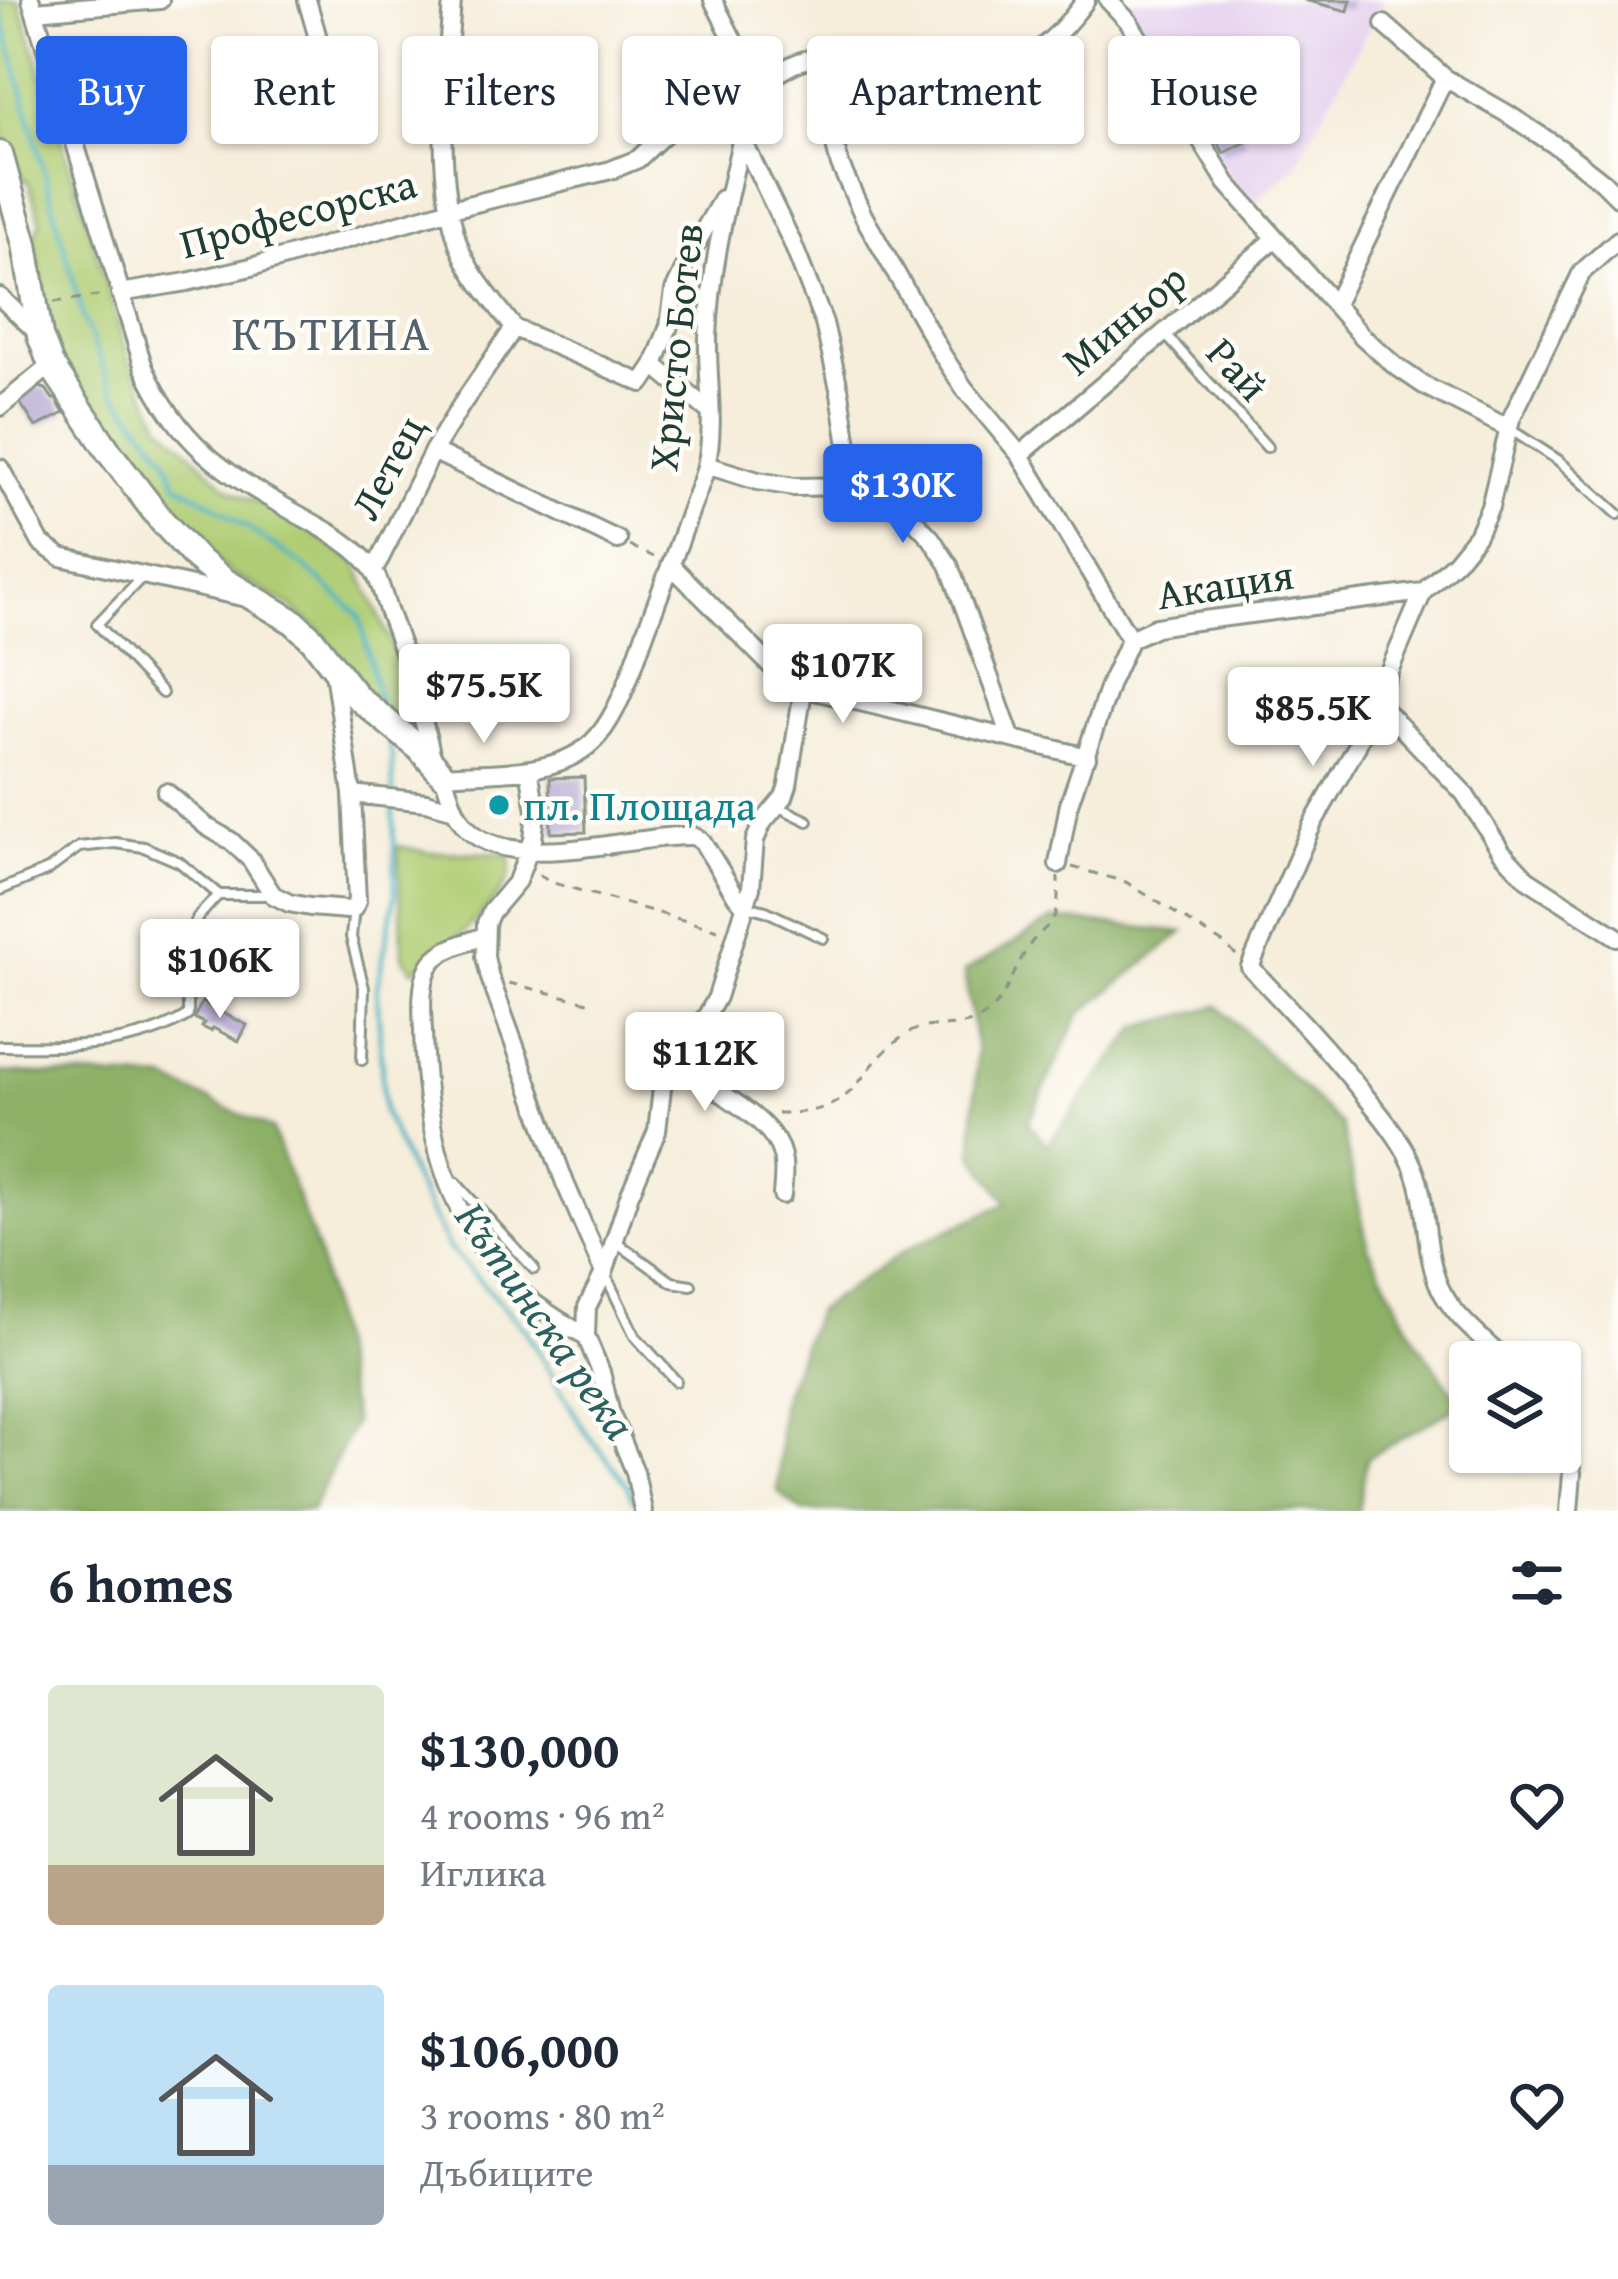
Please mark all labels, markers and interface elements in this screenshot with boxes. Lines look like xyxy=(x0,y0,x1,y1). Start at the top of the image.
chip: Buy xyxy=(36,36,187,144)
chip: Rent xyxy=(211,36,378,144)
chip: Filters xyxy=(402,36,598,144)
chip: New xyxy=(622,36,783,144)
chip: Apartment xyxy=(807,36,1084,144)
chip: House xyxy=(1108,36,1300,144)
street label: Професорска xyxy=(173,152,423,273)
street label: Христо Ботев xyxy=(631,220,718,474)
street label: Миньор xyxy=(1048,248,1199,389)
district label: КЪТИНА xyxy=(232,297,432,368)
street label: Рай xyxy=(1193,323,1284,414)
street label: Летец xyxy=(334,404,439,530)
pin: $130K xyxy=(819,444,987,546)
text: $130K xyxy=(850,454,956,511)
street label: Акация xyxy=(1152,543,1298,624)
pin: $107K xyxy=(759,624,927,726)
text: $107K xyxy=(790,634,896,691)
pin: $75.5K xyxy=(386,644,582,746)
text: $75.5K xyxy=(426,654,542,711)
pin: $85.5K xyxy=(1215,667,1411,769)
text: $85.5K xyxy=(1255,677,1371,734)
place label: пл. Площада xyxy=(523,774,756,835)
marker: пл. Площада xyxy=(486,792,512,818)
pin: $106K xyxy=(136,919,304,1021)
text: $106K xyxy=(167,929,273,986)
pin: $112K xyxy=(621,1012,789,1114)
text: $112K xyxy=(652,1022,758,1079)
water label: Кътинска река xyxy=(440,1188,653,1452)
map controls xyxy=(1449,1341,1581,1473)
button: layers xyxy=(1449,1341,1581,1473)
text: 6 homes xyxy=(48,1546,234,1621)
icon: filters xyxy=(1504,1550,1570,1616)
text: $130,000 xyxy=(420,1711,619,1786)
icon: home xyxy=(144,1733,288,1877)
icon: heart xyxy=(1504,1772,1570,1838)
text: 4 rooms · 96 m² xyxy=(420,1786,665,1843)
text: Иглика xyxy=(420,1843,546,1900)
text: $106,000 xyxy=(420,2011,619,2086)
icon: home xyxy=(144,2033,288,2177)
icon: heart xyxy=(1504,2072,1570,2138)
text: 3 rooms · 80 m² xyxy=(420,2086,665,2143)
text: Дъбиците xyxy=(420,2143,594,2200)

